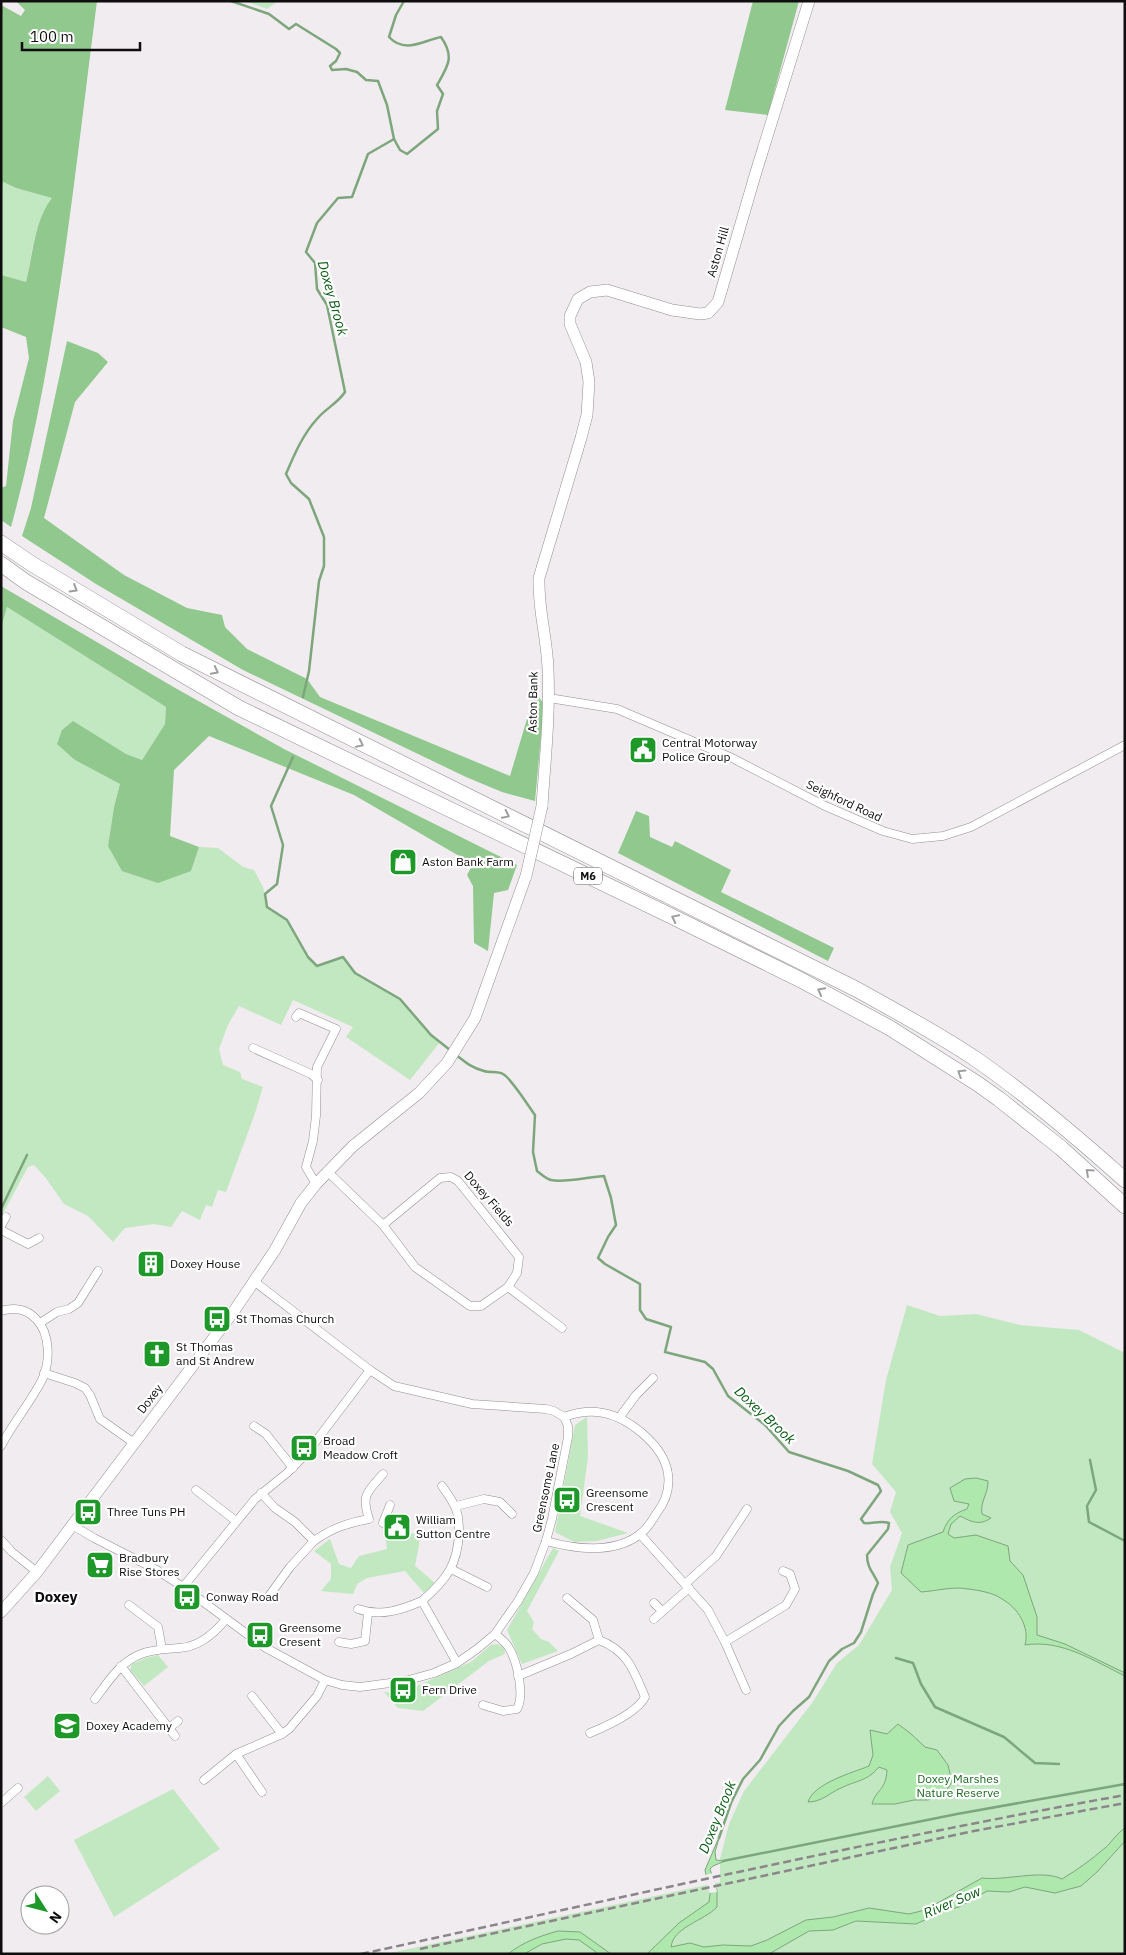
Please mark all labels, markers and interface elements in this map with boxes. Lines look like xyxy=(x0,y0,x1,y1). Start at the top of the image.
scale bar xyxy=(22,20,140,52)
text: 100 m xyxy=(30,27,74,46)
street label: Aston Hill xyxy=(703,225,732,279)
water label: Doxey Brook xyxy=(314,258,352,338)
one-way arrow xyxy=(69,583,78,593)
one-way arrow xyxy=(210,665,219,675)
street label: Aston Bank xyxy=(524,671,541,733)
public building icon: Central Motorway Police Group xyxy=(628,735,658,765)
place label: Central Motorway Police Group xyxy=(662,735,757,764)
one-way arrow xyxy=(355,738,364,748)
street label: Seighford Road xyxy=(804,776,885,825)
one-way arrow xyxy=(501,809,510,820)
shop icon: Aston Bank Farm xyxy=(388,847,418,877)
place label: Aston Bank Farm xyxy=(422,854,514,869)
road number: M6 xyxy=(574,868,602,884)
one-way arrow xyxy=(672,915,681,925)
one-way arrow xyxy=(817,987,826,997)
one-way arrow xyxy=(957,1070,966,1080)
street label: Doxey Fields xyxy=(461,1168,518,1229)
one-way arrow xyxy=(1086,1169,1095,1178)
building icon: Doxey House xyxy=(136,1249,166,1279)
place label: Doxey House xyxy=(170,1256,241,1271)
bus stop icon: St Thomas Church xyxy=(202,1304,232,1334)
place label: St Thomas Church xyxy=(236,1311,334,1326)
church icon: St Thomas and St Andrew xyxy=(142,1339,172,1369)
place label: St Thomas and St Andrew xyxy=(176,1339,255,1368)
street label: Doxey xyxy=(134,1381,166,1416)
water label: Doxey Brook xyxy=(731,1382,800,1448)
bus stop icon: Broad Meadow Croft xyxy=(289,1433,319,1463)
place label: Broad Meadow Croft xyxy=(323,1433,398,1462)
street label: Greensome Lane xyxy=(529,1441,562,1534)
bus stop icon: Greensome Crescent xyxy=(552,1485,582,1515)
place label: Greensome Crescent xyxy=(586,1485,649,1514)
bus stop icon: Three Tuns PH xyxy=(73,1497,103,1527)
place label: Three Tuns PH xyxy=(107,1504,185,1519)
public building icon: William Sutton Centre xyxy=(382,1512,412,1542)
place label: William Sutton Centre xyxy=(416,1512,491,1541)
supermarket icon: Bradbury Rise Stores xyxy=(85,1550,115,1580)
place label: Bradbury Rise Stores xyxy=(119,1550,180,1579)
bus stop icon: Conway Road xyxy=(172,1582,202,1612)
district label: Doxey xyxy=(34,1587,78,1606)
place label: Conway Road xyxy=(206,1589,279,1604)
bus stop icon: Greensome Cresent xyxy=(245,1620,275,1650)
place label: Greensome Cresent xyxy=(279,1620,342,1649)
bus stop icon: Fern Drive xyxy=(388,1675,418,1705)
place label: Fern Drive xyxy=(422,1682,477,1697)
school or university icon: Doxey Academy xyxy=(52,1711,82,1741)
place label: Doxey Academy xyxy=(86,1718,172,1733)
park label: Doxey Marshes Nature Reserve xyxy=(916,1771,1000,1800)
water label: Doxey Brook xyxy=(694,1777,740,1856)
water label: River Sow xyxy=(921,1882,984,1922)
north arrow xyxy=(20,1885,70,1935)
text: N xyxy=(45,1908,66,1927)

